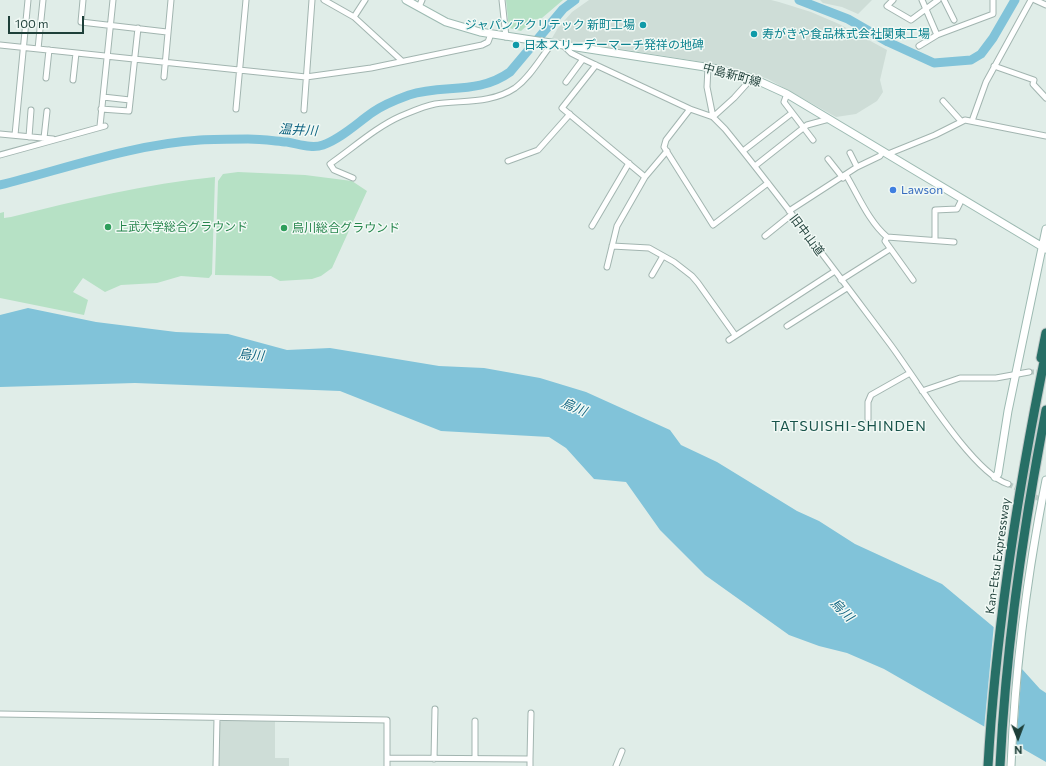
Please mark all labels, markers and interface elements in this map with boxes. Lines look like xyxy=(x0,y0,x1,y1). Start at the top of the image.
scale bar xyxy=(10,8,86,34)
text: 100 m xyxy=(15,16,49,30)
place label: ジャパンアクリテック 新町工場 xyxy=(465,18,635,32)
marker: ジャパンアクリテック 新町工場 xyxy=(638,20,648,30)
place label: 寿がきや食品株式会社関東工場 xyxy=(762,27,930,41)
marker: 寿がきや食品株式会社関東工場 xyxy=(749,29,759,39)
place label: 日本スリーデーマーチ発祥の地碑 xyxy=(524,38,704,52)
marker: 日本スリーデーマーチ発祥の地碑 xyxy=(511,40,521,50)
street label: 中島新町線 xyxy=(701,60,763,90)
water label: 温井川 xyxy=(278,121,318,139)
place label: Lawson xyxy=(901,183,943,197)
marker: Lawson xyxy=(888,185,898,195)
street label: 旧中山道 xyxy=(787,211,827,259)
place label: 上武大学総合グラウンド xyxy=(116,220,248,234)
place label: 烏川総合グラウンド xyxy=(292,221,400,235)
marker: 上武大学総合グラウンド xyxy=(103,222,113,232)
marker: 烏川総合グラウンド xyxy=(279,223,289,233)
water label: 烏川 xyxy=(237,346,265,364)
water label: 烏川 xyxy=(559,395,589,419)
district label: TATSUISHI-SHINDEN xyxy=(771,418,927,434)
street label: Kan-Etsu Expressway xyxy=(983,497,1013,615)
water label: 烏川 xyxy=(827,595,857,625)
north arrow xyxy=(998,718,1038,758)
text: N xyxy=(1014,744,1022,757)

